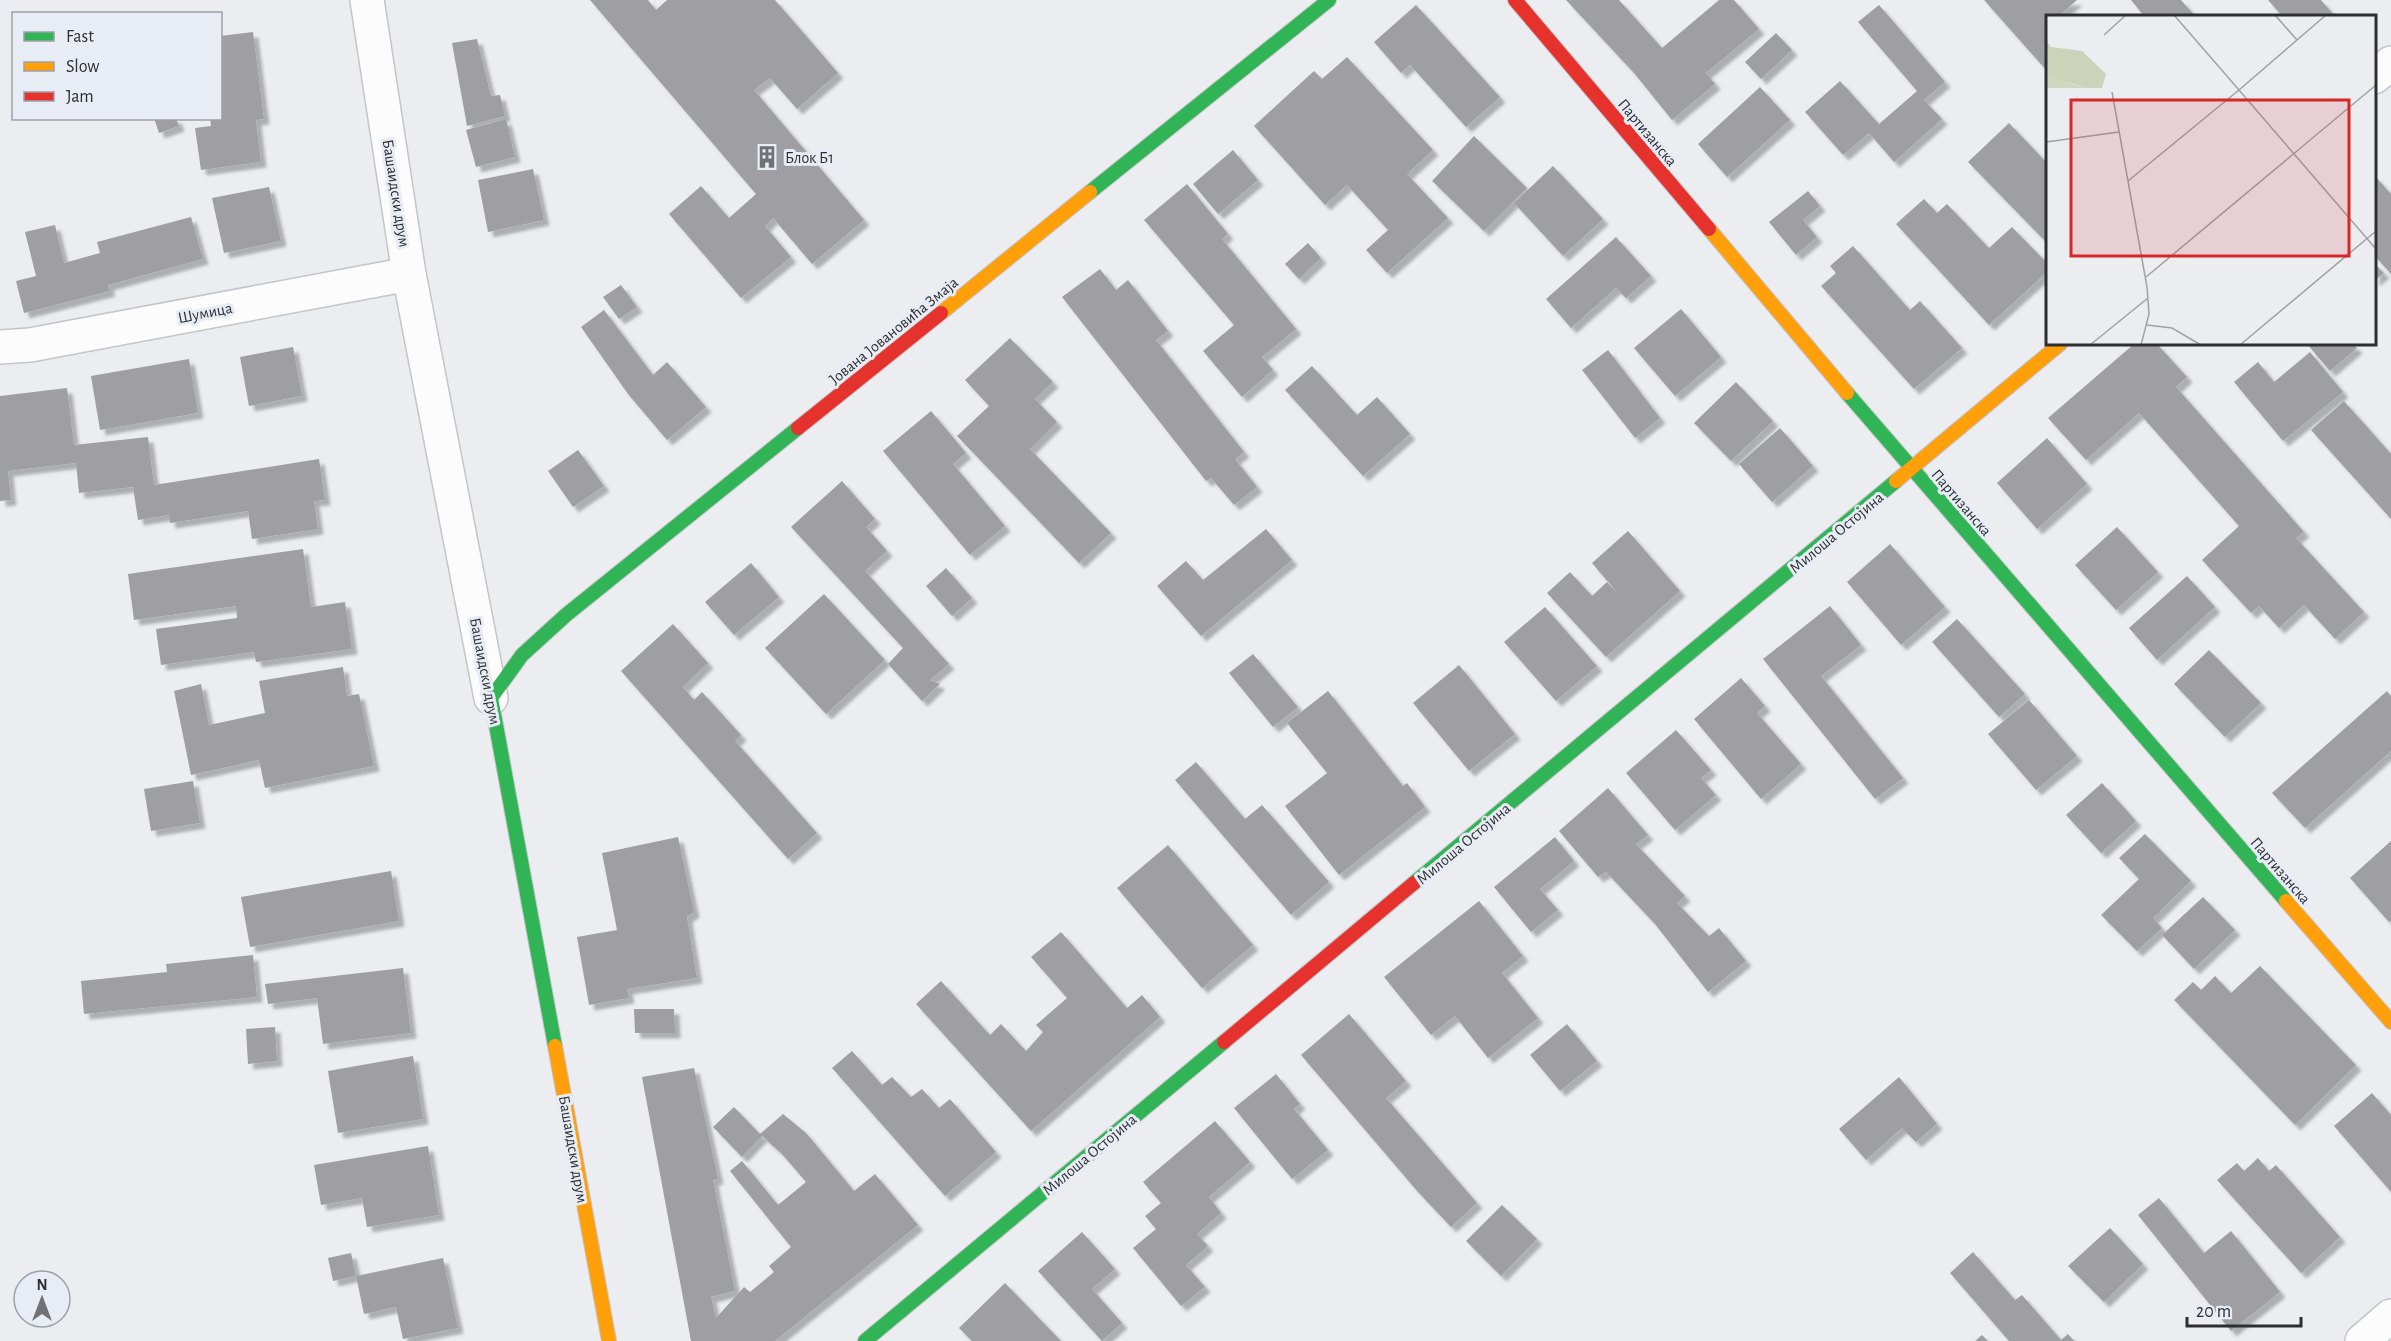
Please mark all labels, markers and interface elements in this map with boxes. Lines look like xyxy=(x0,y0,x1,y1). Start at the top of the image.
legend xyxy=(12,12,222,120)
inset map xyxy=(2046,15,2376,345)
text: Fast xyxy=(66,28,94,46)
text: Slow xyxy=(66,58,99,76)
text: Jam xyxy=(66,88,94,106)
street label: Партизанска xyxy=(1615,96,1680,169)
street label: Башаидски друм xyxy=(379,138,412,248)
building icon: Блок Б1 xyxy=(754,144,780,170)
place label: Блок Б1 xyxy=(785,150,834,166)
street label: Јована Јовановића Змаја xyxy=(826,274,962,388)
street label: Шумица xyxy=(177,300,234,327)
street label: Партизанска xyxy=(1928,466,1994,539)
street label: Милоша Остојина xyxy=(1787,489,1887,577)
street label: Башаидски друм xyxy=(466,616,503,726)
street label: Милоша Остојина xyxy=(1414,800,1514,888)
street label: Партизанска xyxy=(2247,834,2313,907)
street label: Башаидски друм xyxy=(555,1094,590,1204)
street label: Милоша Остојина xyxy=(1040,1111,1140,1199)
north arrow xyxy=(12,1269,72,1329)
text: N xyxy=(36,1277,48,1293)
scale bar xyxy=(2187,1290,2301,1328)
text: 20 m xyxy=(2196,1303,2231,1321)

